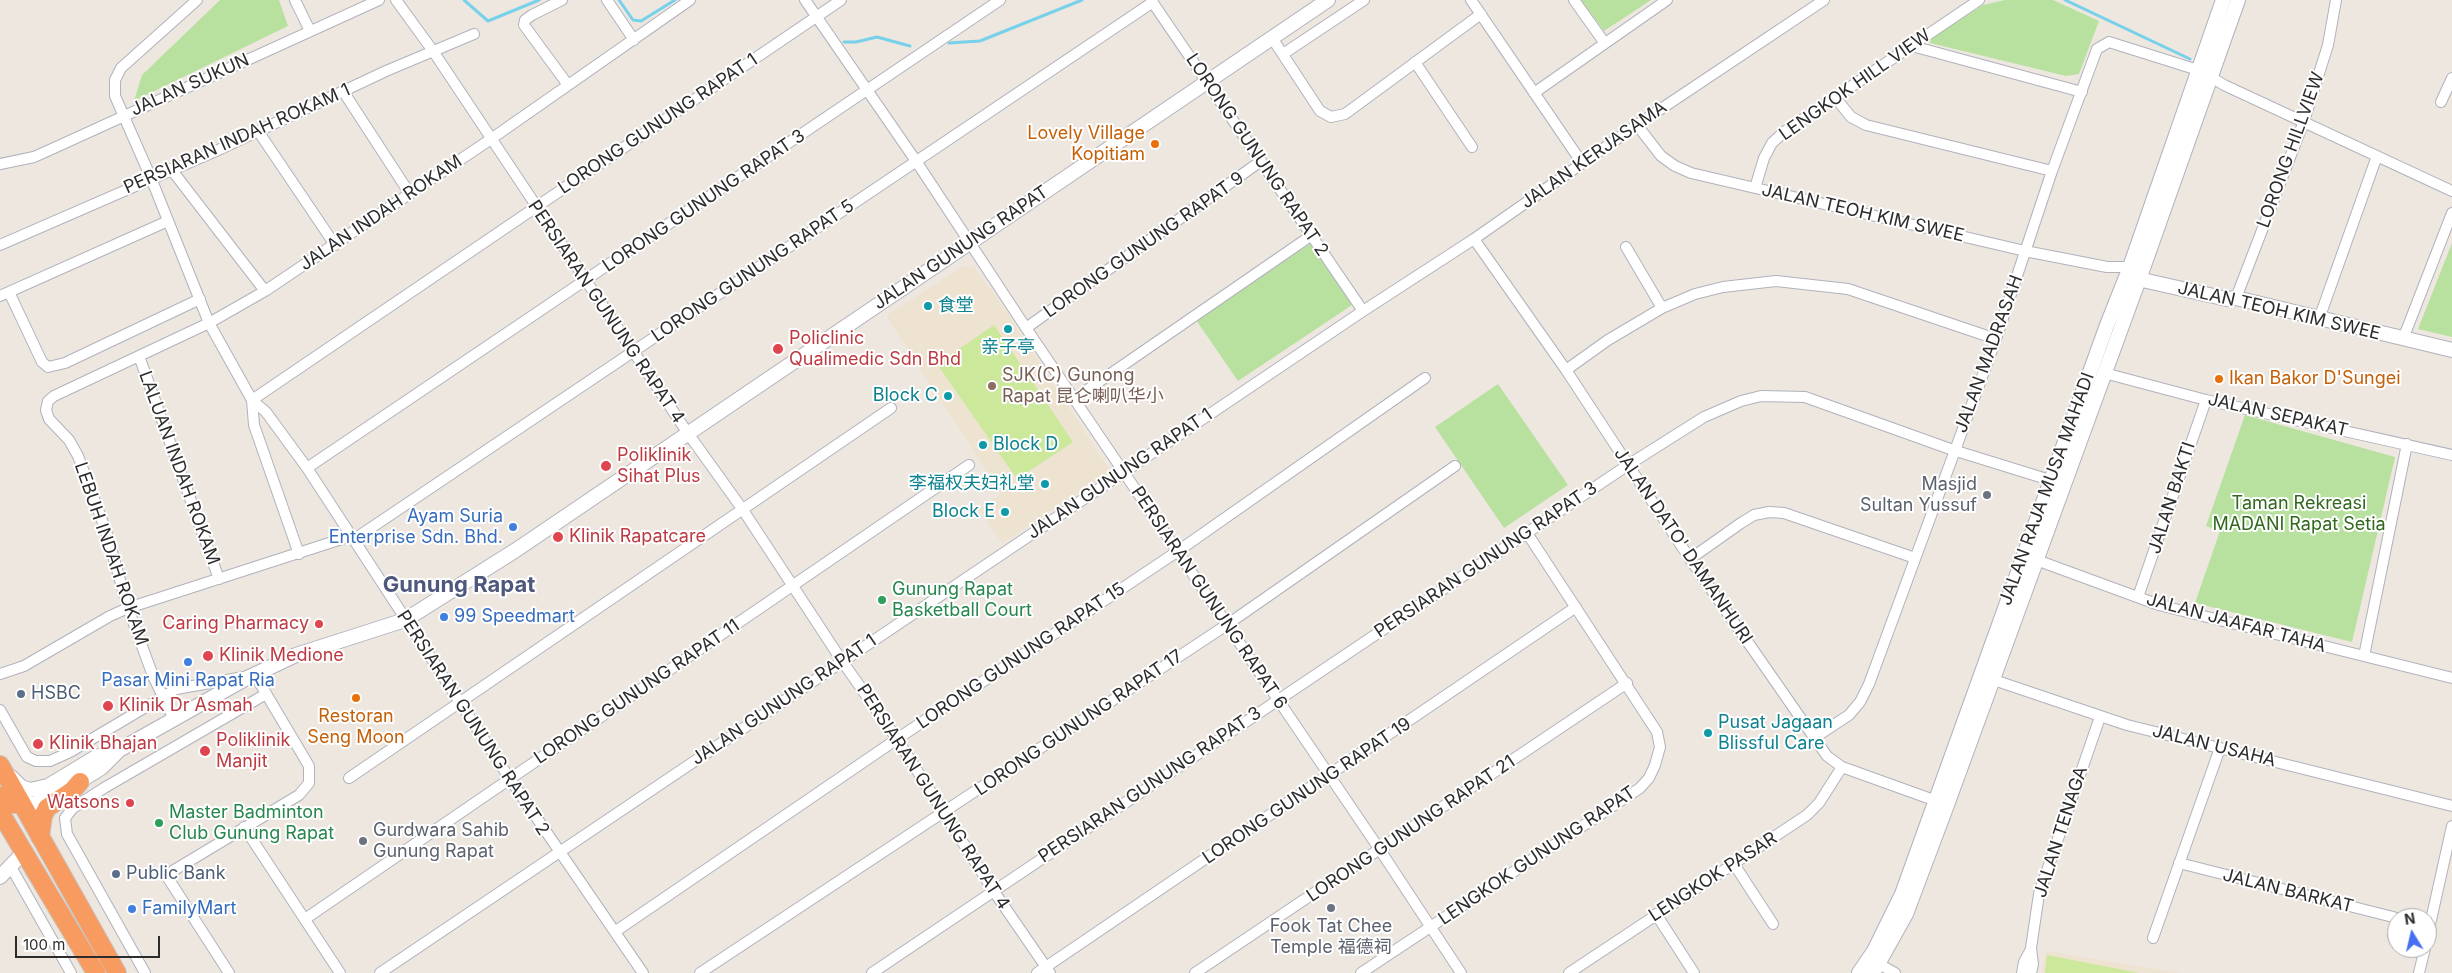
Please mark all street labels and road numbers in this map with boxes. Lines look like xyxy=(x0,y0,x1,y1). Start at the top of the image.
street label: LENGKOK HILL VIEW xyxy=(1775,25,1935,145)
street label: JALAN SUKUN xyxy=(127,49,253,121)
street label: LORONG GUNUNG RAPAT 1 xyxy=(554,49,762,199)
street label: LORONG GUNUNG RAPAT 2 xyxy=(1181,50,1333,260)
street label: LORONG HILLVIEW xyxy=(2253,69,2329,231)
street label: PERSIARAN INDAH ROKAM 1 xyxy=(120,79,354,199)
street label: JALAN KERJASAMA xyxy=(1517,97,1671,213)
street label: LORONG GUNUNG RAPAT 3 xyxy=(599,125,809,277)
street label: JALAN INDAH ROKAM xyxy=(296,151,466,275)
street label: LORONG GUNUNG RAPAT 9 xyxy=(1040,167,1248,323)
street label: JALAN TEOH KIM SWEE xyxy=(1760,179,1966,247)
street label: JALAN GUNUNG RAPAT xyxy=(870,181,1052,315)
street label: LORONG GUNUNG RAPAT 5 xyxy=(648,195,858,347)
street label: PERSIARAN GUNUNG RAPAT 4 xyxy=(523,196,689,428)
street label: JALAN MADRASAH xyxy=(1950,272,2028,436)
street label: JALAN TEOH KIM SWEE xyxy=(2176,277,2382,345)
street label: LALUAN INDAH ROKAM xyxy=(134,368,224,568)
street label: JALAN RAJA MUSA MAHADI xyxy=(1995,370,2099,608)
street label: JALAN SEPAKAT xyxy=(2206,388,2350,442)
street label: JALAN GUNUNG RAPAT 1 xyxy=(1023,404,1217,544)
street label: JALAN BAKTI xyxy=(2144,439,2200,557)
street label: JALAN DATO' DAMANHURI xyxy=(1609,444,1757,648)
street label: LEBUH INDAH ROKAM xyxy=(69,460,153,648)
street label: PERSIARAN GUNUNG RAPAT 3 xyxy=(1371,477,1601,643)
street label: PERSIARAN GUNUNG RAPAT 6 xyxy=(1126,482,1292,714)
street label: LORONG GUNUNG RAPAT 15 xyxy=(913,578,1129,734)
street label: JALAN JAAFAR TAHA xyxy=(2144,589,2328,657)
street label: PERSIARAN GUNUNG RAPAT 2 xyxy=(392,606,554,840)
street label: LORONG GUNUNG RAPAT 11 xyxy=(530,615,744,769)
street label: JALAN GUNUNG RAPAT 1 xyxy=(687,630,881,770)
street label: LORONG GUNUNG RAPAT 17 xyxy=(971,645,1187,801)
street label: PERSIARAN GUNUNG RAPAT 4 xyxy=(852,680,1014,914)
street label: PERSIARAN GUNUNG RAPAT 3 xyxy=(1035,702,1265,868)
street label: LORONG GUNUNG RAPAT 19 xyxy=(1199,713,1415,869)
street label: JALAN USAHA xyxy=(2150,720,2278,772)
street label: LORONG GUNUNG RAPAT 21 xyxy=(1303,751,1519,907)
street label: JALAN TENAGA xyxy=(2030,764,2092,900)
street label: LENGKOK GUNUNG RAPAT xyxy=(1434,782,1640,930)
street label: LENGKOK PASAR xyxy=(1645,827,1781,927)
street label: JALAN BARKAT xyxy=(2220,864,2356,918)

